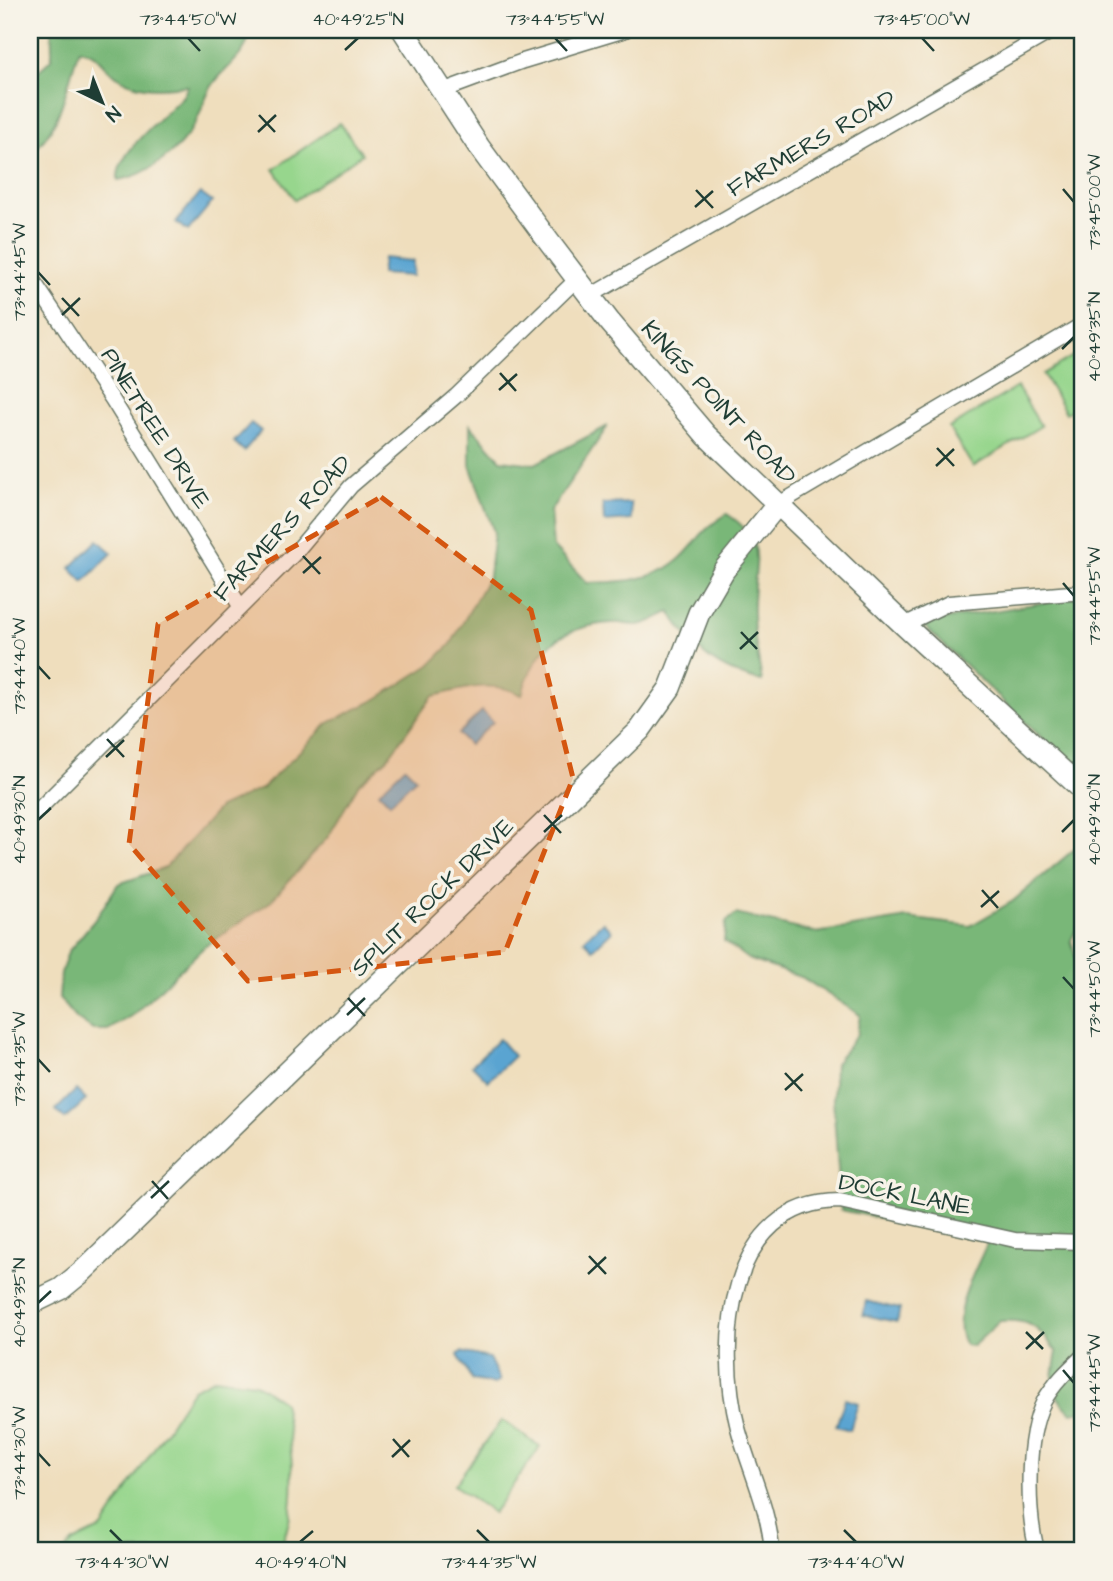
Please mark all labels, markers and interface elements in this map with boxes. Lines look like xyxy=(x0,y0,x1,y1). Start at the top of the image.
text: 73°44'50"W xyxy=(140,7,237,32)
text: 40°49'25"N xyxy=(312,7,404,32)
text: 73°44'55"W xyxy=(506,7,604,32)
text: 73°45'00"W xyxy=(874,7,970,32)
north arrow xyxy=(66,66,136,136)
street label: FARMERS ROAD xyxy=(721,82,902,206)
text: N xyxy=(99,99,126,127)
text: 73°45'00"W xyxy=(1082,154,1107,250)
text: 73°44'45"W xyxy=(7,223,32,321)
text: 40°49'35"N xyxy=(1082,292,1107,382)
street label: KINGS POINT ROAD xyxy=(633,313,804,492)
street label: PINETREE DRIVE xyxy=(92,342,218,515)
street label: FARMERS ROAD xyxy=(206,448,360,610)
text: 73°44'55"W xyxy=(1082,547,1107,645)
text: 73°44'40"W xyxy=(7,618,32,714)
text: 40°49'40"N xyxy=(1082,774,1107,866)
text: 40°49'30"N xyxy=(7,775,32,865)
street label: SPLIT ROCK DRIVE xyxy=(343,811,522,985)
text: 73°44'50"W xyxy=(1082,940,1107,1037)
text: 73°44'35"W xyxy=(7,1012,32,1106)
street label: DOCK LANE xyxy=(836,1166,974,1224)
text: 40°49'35"N xyxy=(7,1258,32,1348)
text: 73°44'45"W xyxy=(1082,1334,1107,1432)
text: 73°44'30"W xyxy=(7,1406,32,1500)
text: 73°44'30"W xyxy=(75,1550,169,1575)
text: 40°49'40"N xyxy=(254,1550,346,1575)
text: 73°44'35"W xyxy=(442,1550,536,1575)
text: 73°44'40"W xyxy=(808,1550,904,1575)

